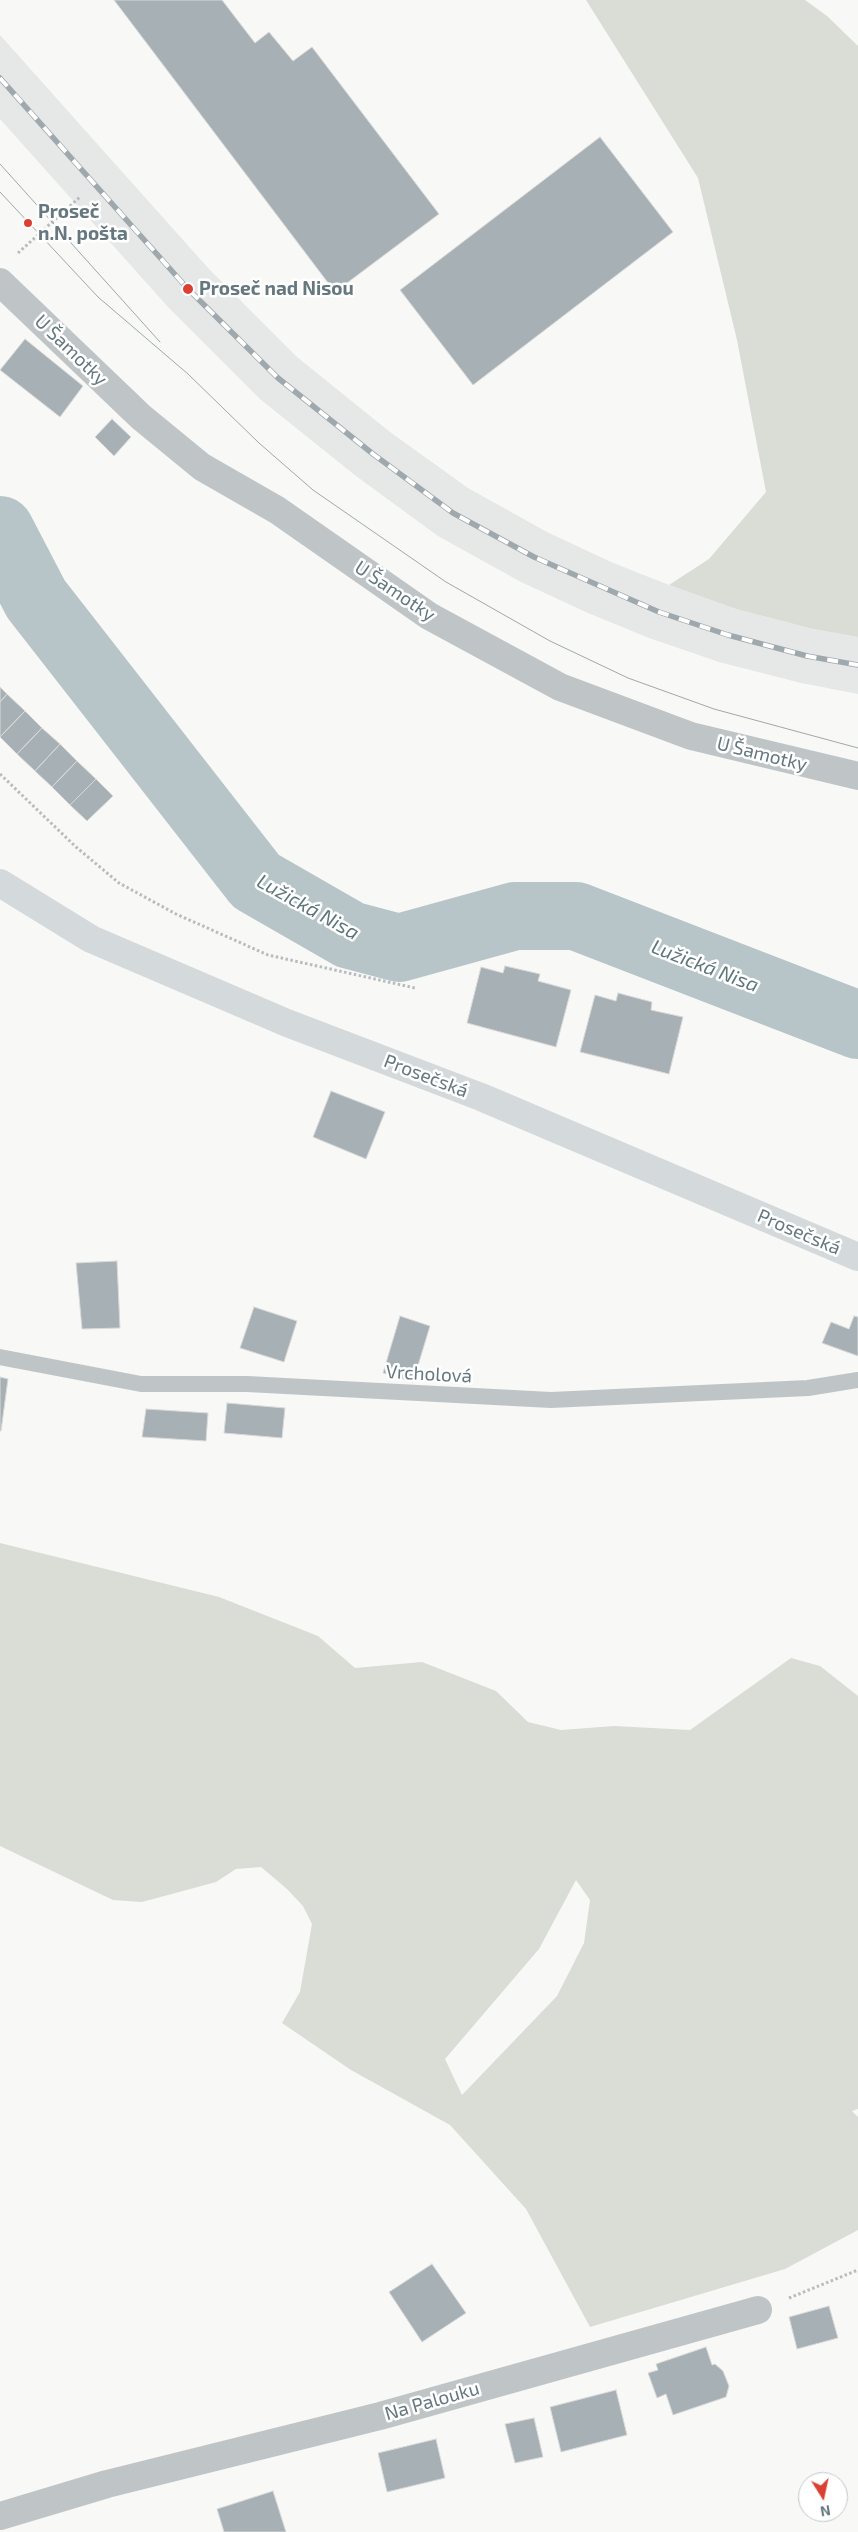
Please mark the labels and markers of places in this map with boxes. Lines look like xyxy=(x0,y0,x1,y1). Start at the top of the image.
place label: Proseč n.N. pošta xyxy=(38,201,128,245)
marker: Proseč n.N. pošta xyxy=(22,217,34,229)
place label: Proseč nad Nisou xyxy=(199,278,354,300)
marker: Proseč nad Nisou xyxy=(181,282,195,296)

